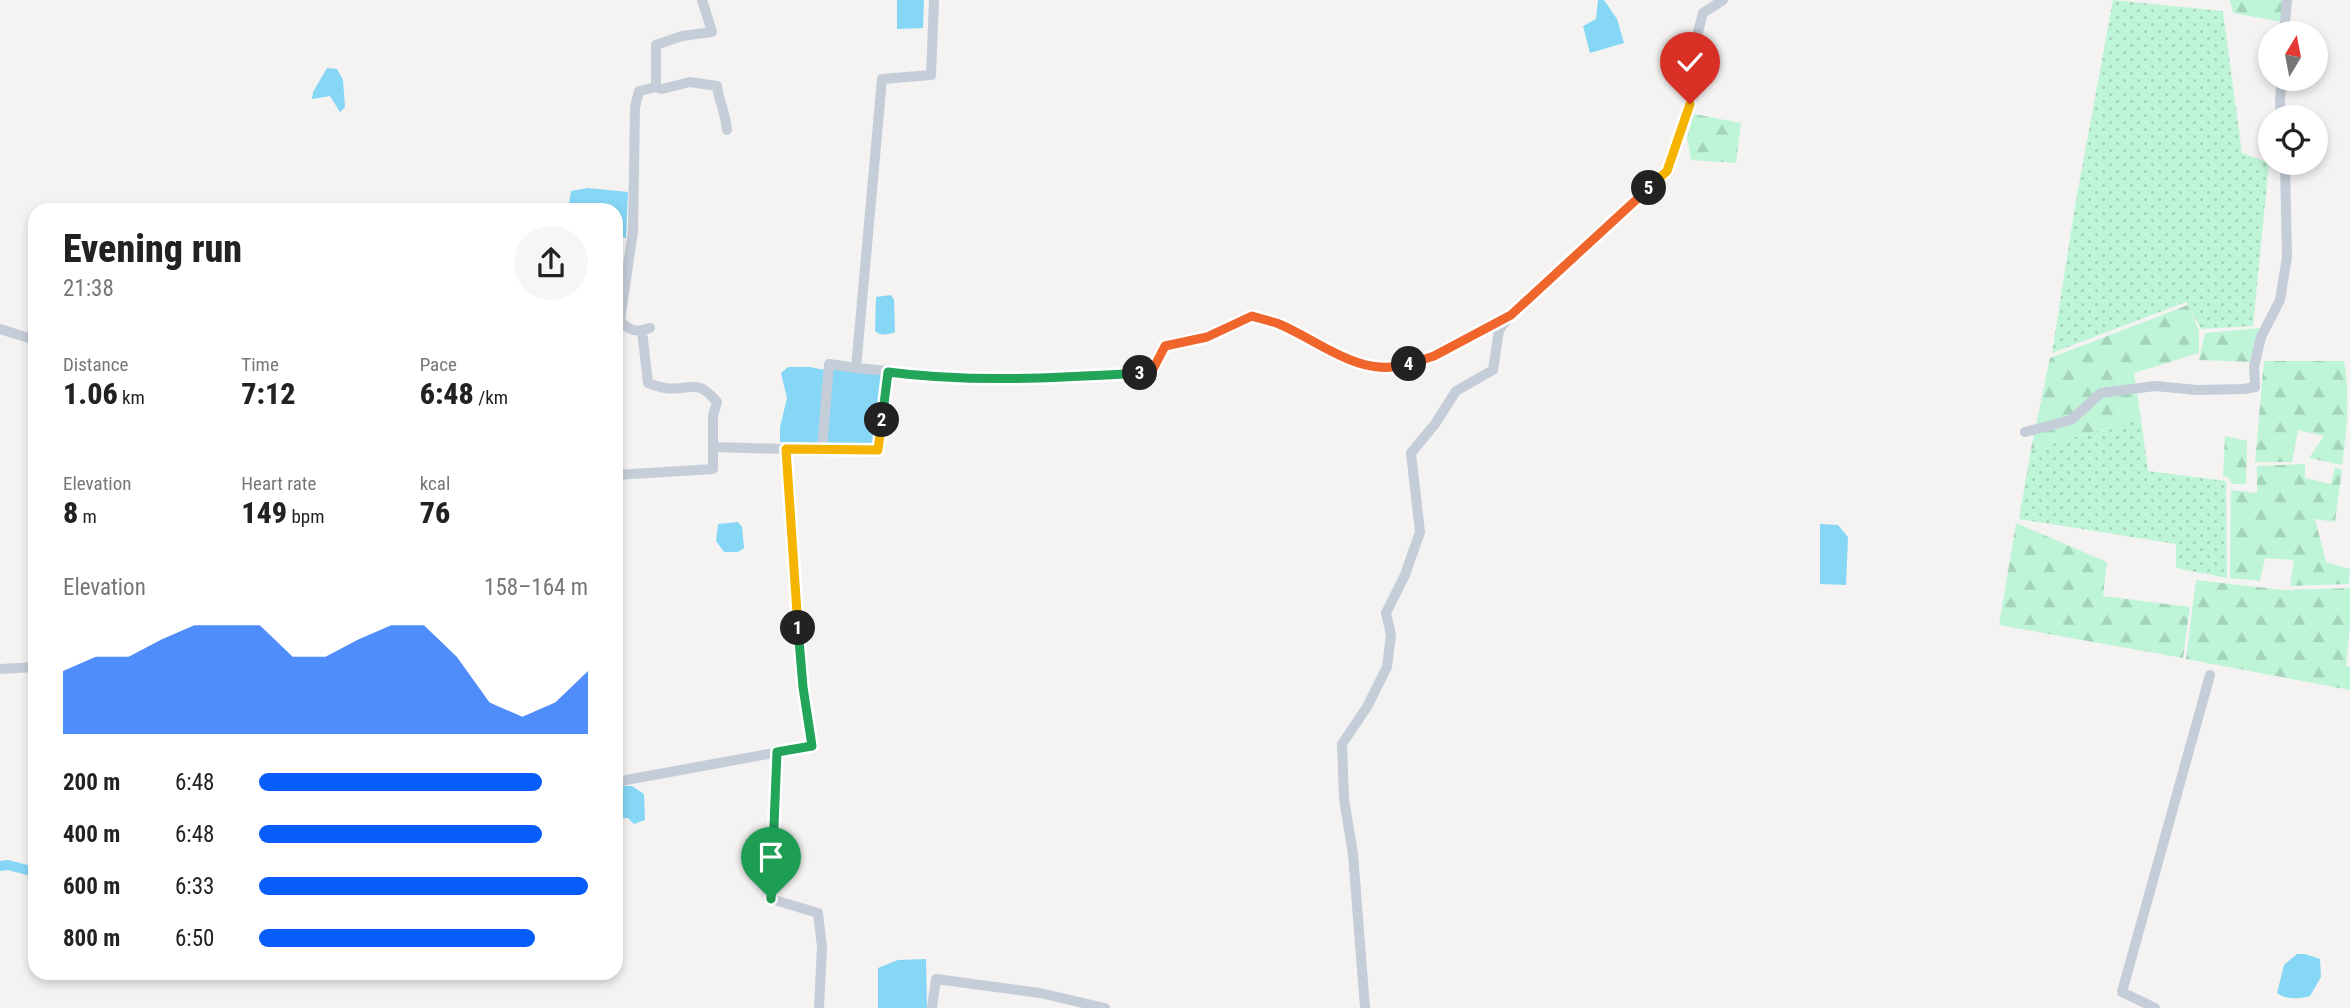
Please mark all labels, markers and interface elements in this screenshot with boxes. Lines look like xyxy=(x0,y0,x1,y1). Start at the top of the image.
north arrow xyxy=(2258,21,2328,91)
map controls xyxy=(2258,21,2328,175)
pin xyxy=(1660,32,1720,104)
icon: check xyxy=(1671,43,1709,81)
button: locate xyxy=(2258,105,2328,175)
pin: 5 xyxy=(1632,170,1666,206)
text: 5 xyxy=(1644,176,1653,199)
button: share xyxy=(514,226,588,300)
text: Evening run xyxy=(63,227,242,271)
text: 21:38 xyxy=(63,275,114,302)
pin: 4 xyxy=(1392,346,1426,382)
text: 4 xyxy=(1404,352,1413,375)
text: Distance xyxy=(63,353,128,376)
text: Time xyxy=(241,353,279,376)
text: Pace xyxy=(420,353,457,376)
pin: 3 xyxy=(1122,356,1158,390)
text: 3 xyxy=(1135,361,1144,384)
text: 1.06 xyxy=(63,376,118,411)
text: 7:12 xyxy=(241,376,296,411)
text: 6:48 xyxy=(420,376,474,411)
text: km xyxy=(118,386,145,409)
text: /km xyxy=(474,386,508,409)
pin: 2 xyxy=(864,402,900,438)
text: 2 xyxy=(877,408,886,431)
text: Elevation xyxy=(63,472,131,495)
text: Heart rate xyxy=(241,472,316,495)
text: kcal xyxy=(420,472,450,495)
text: 8 xyxy=(63,495,78,530)
text: 149 xyxy=(241,495,287,530)
text: 76 xyxy=(420,495,450,530)
text: m xyxy=(78,505,97,528)
text: bpm xyxy=(287,505,324,528)
text: Elevation xyxy=(63,574,146,601)
text: 158–164 m xyxy=(484,574,588,601)
pin: 1 xyxy=(780,610,816,646)
text: 1 xyxy=(793,616,802,639)
text: 200 m xyxy=(63,769,120,796)
text: 6:48 xyxy=(175,769,214,796)
text: 400 m xyxy=(63,821,120,848)
text: 6:48 xyxy=(175,821,214,848)
pin xyxy=(741,827,801,899)
icon: arrive xyxy=(752,838,790,876)
text: 600 m xyxy=(63,873,120,900)
text: 6:33 xyxy=(175,873,214,900)
text: 800 m xyxy=(63,925,120,952)
text: 6:50 xyxy=(175,925,214,952)

